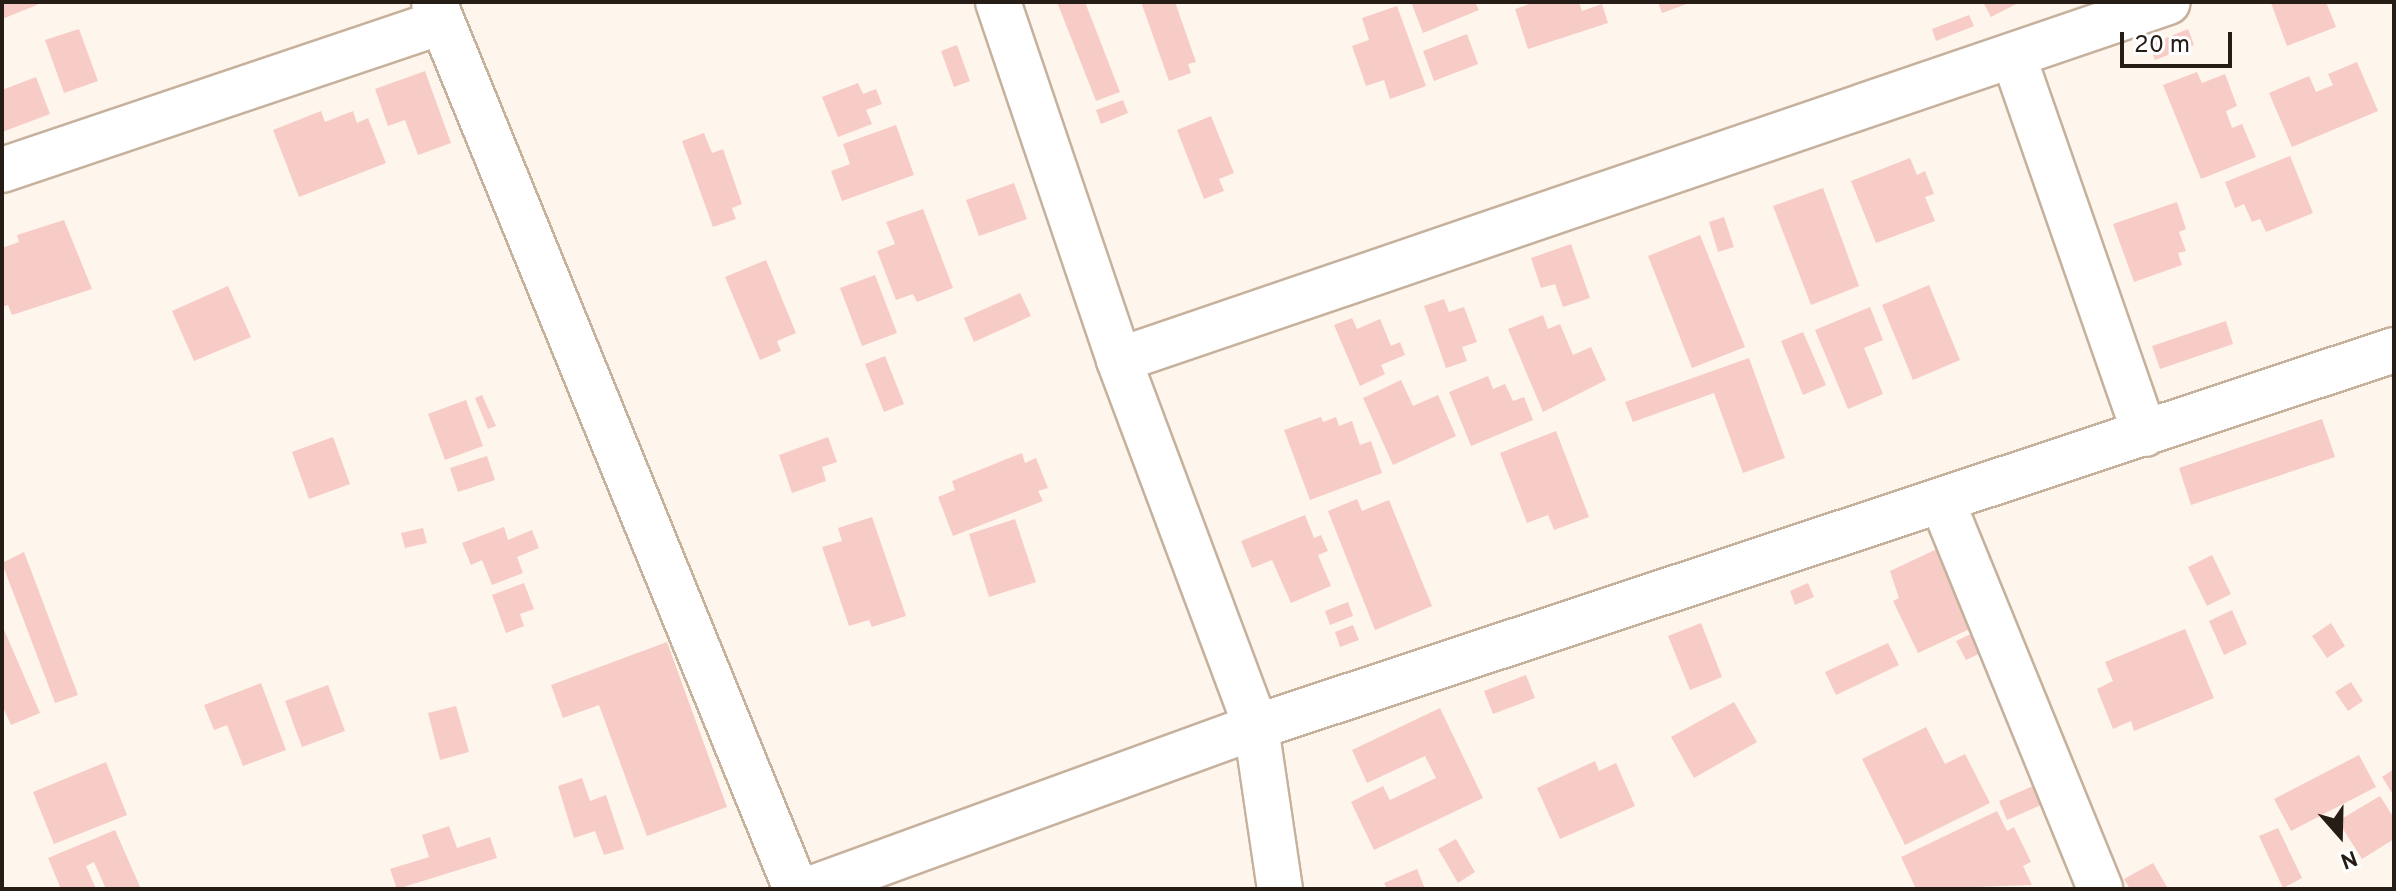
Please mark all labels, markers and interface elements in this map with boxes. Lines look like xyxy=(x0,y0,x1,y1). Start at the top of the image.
scale bar xyxy=(2124,16,2236,66)
text: 20 m xyxy=(2134,31,2190,61)
north arrow xyxy=(2300,795,2380,875)
text: N xyxy=(2336,843,2360,873)

